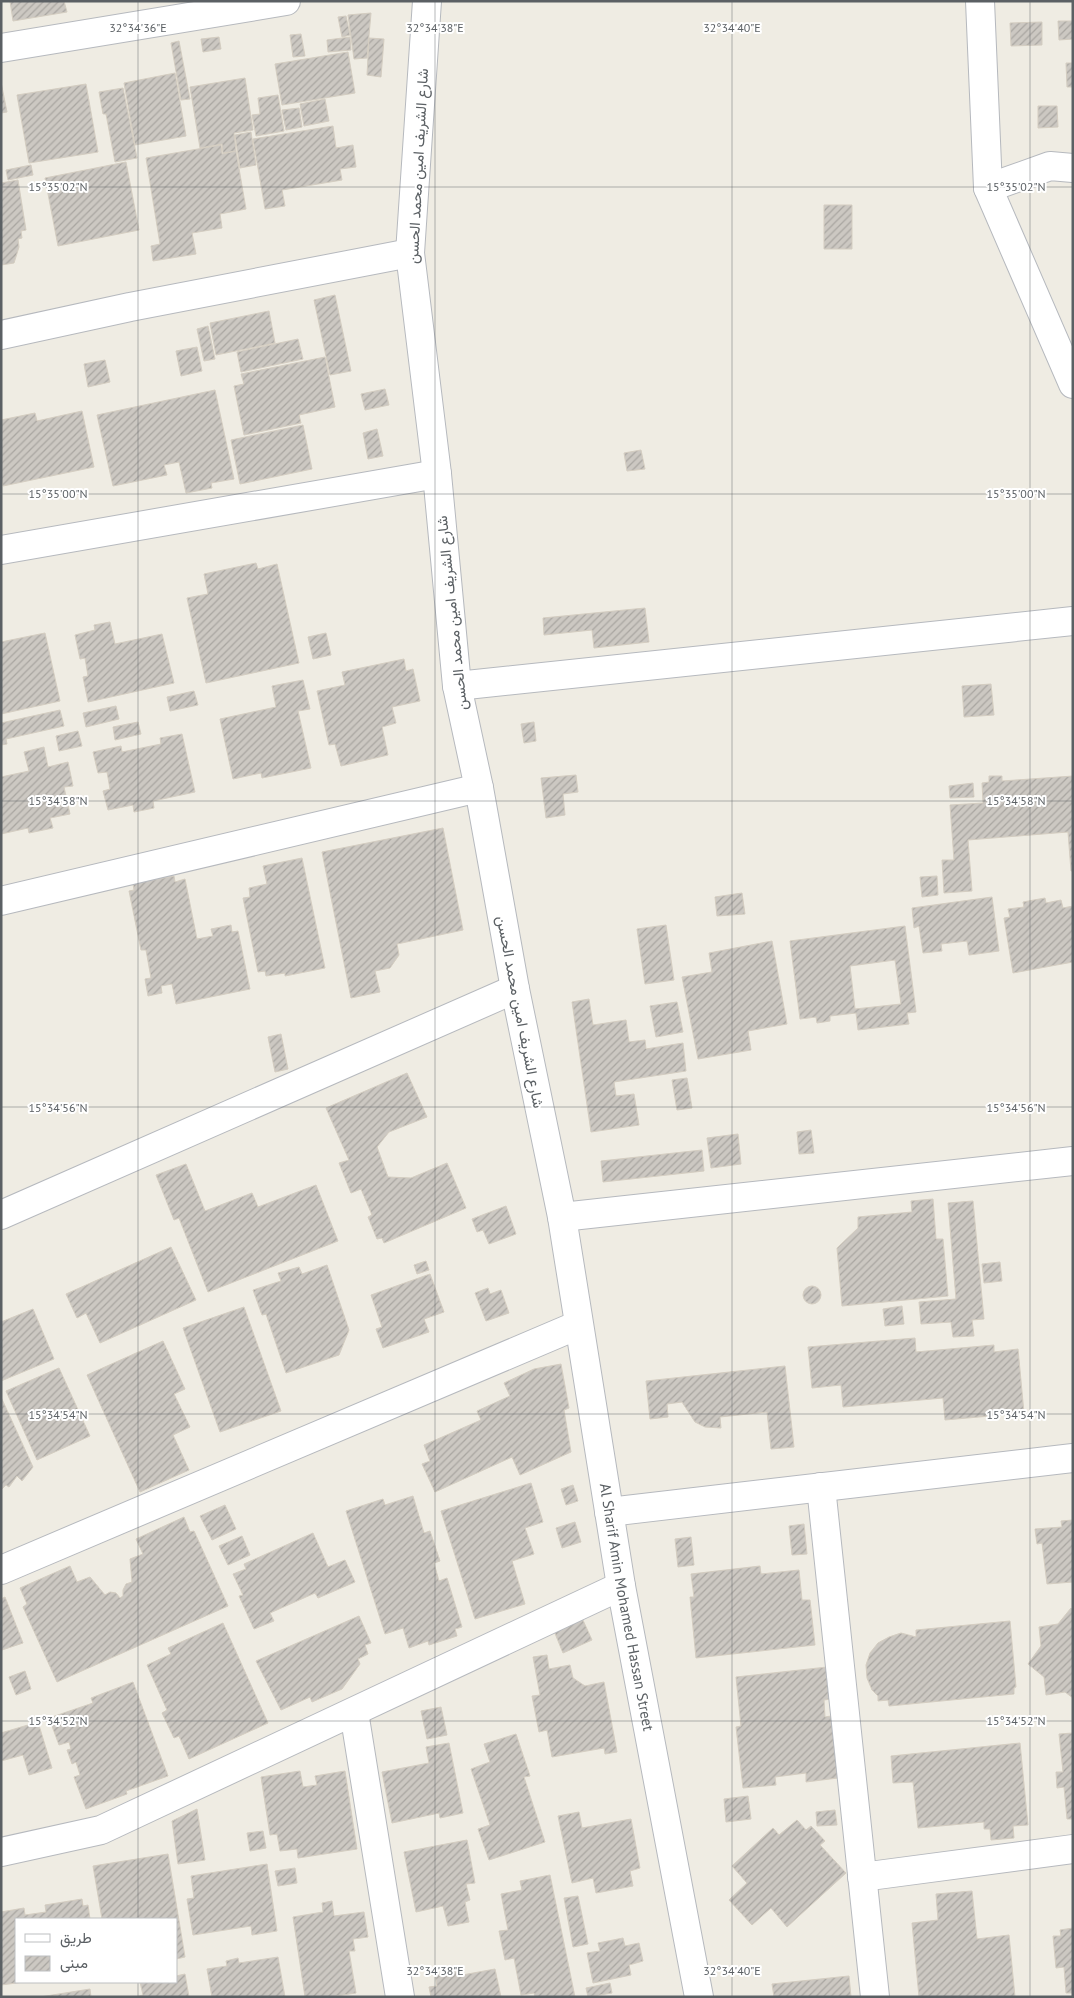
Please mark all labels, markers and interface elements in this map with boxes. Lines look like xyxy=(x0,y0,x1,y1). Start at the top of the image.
text: 32°34'36"E xyxy=(109,20,167,35)
text: 32°34'38"E xyxy=(406,20,464,35)
text: 32°34'40"E xyxy=(703,20,761,35)
street label: شارع الشريف امين محمد الحسن xyxy=(403,68,434,264)
text: 15°35'02"N xyxy=(28,179,88,194)
text: 15°35'02"N xyxy=(986,179,1046,194)
text: 15°35'00"N xyxy=(28,486,88,501)
text: 15°35'00"N xyxy=(986,486,1046,501)
street label: شارع الشريف امين محمد الحسن xyxy=(432,514,473,711)
text: 15°34'58"N xyxy=(28,793,88,808)
text: 15°34'58"N xyxy=(986,793,1046,808)
street label: شارع الشريف امين محمد الحسن xyxy=(491,914,549,1110)
text: 15°34'56"N xyxy=(28,1100,88,1115)
text: 15°34'56"N xyxy=(986,1100,1046,1115)
text: 15°34'54"N xyxy=(28,1407,88,1422)
text: 15°34'54"N xyxy=(986,1407,1046,1422)
street label: Al Sharif Amin Mohamed Hassan Street xyxy=(596,1482,658,1733)
text: 15°34'52"N xyxy=(28,1713,88,1728)
text: 15°34'52"N xyxy=(986,1713,1046,1728)
legend xyxy=(15,1918,178,1983)
text: طريق xyxy=(60,1928,92,1948)
text: مبنى xyxy=(60,1953,88,1973)
text: 32°34'38"E xyxy=(406,1963,464,1978)
text: 32°34'40"E xyxy=(703,1963,761,1978)

